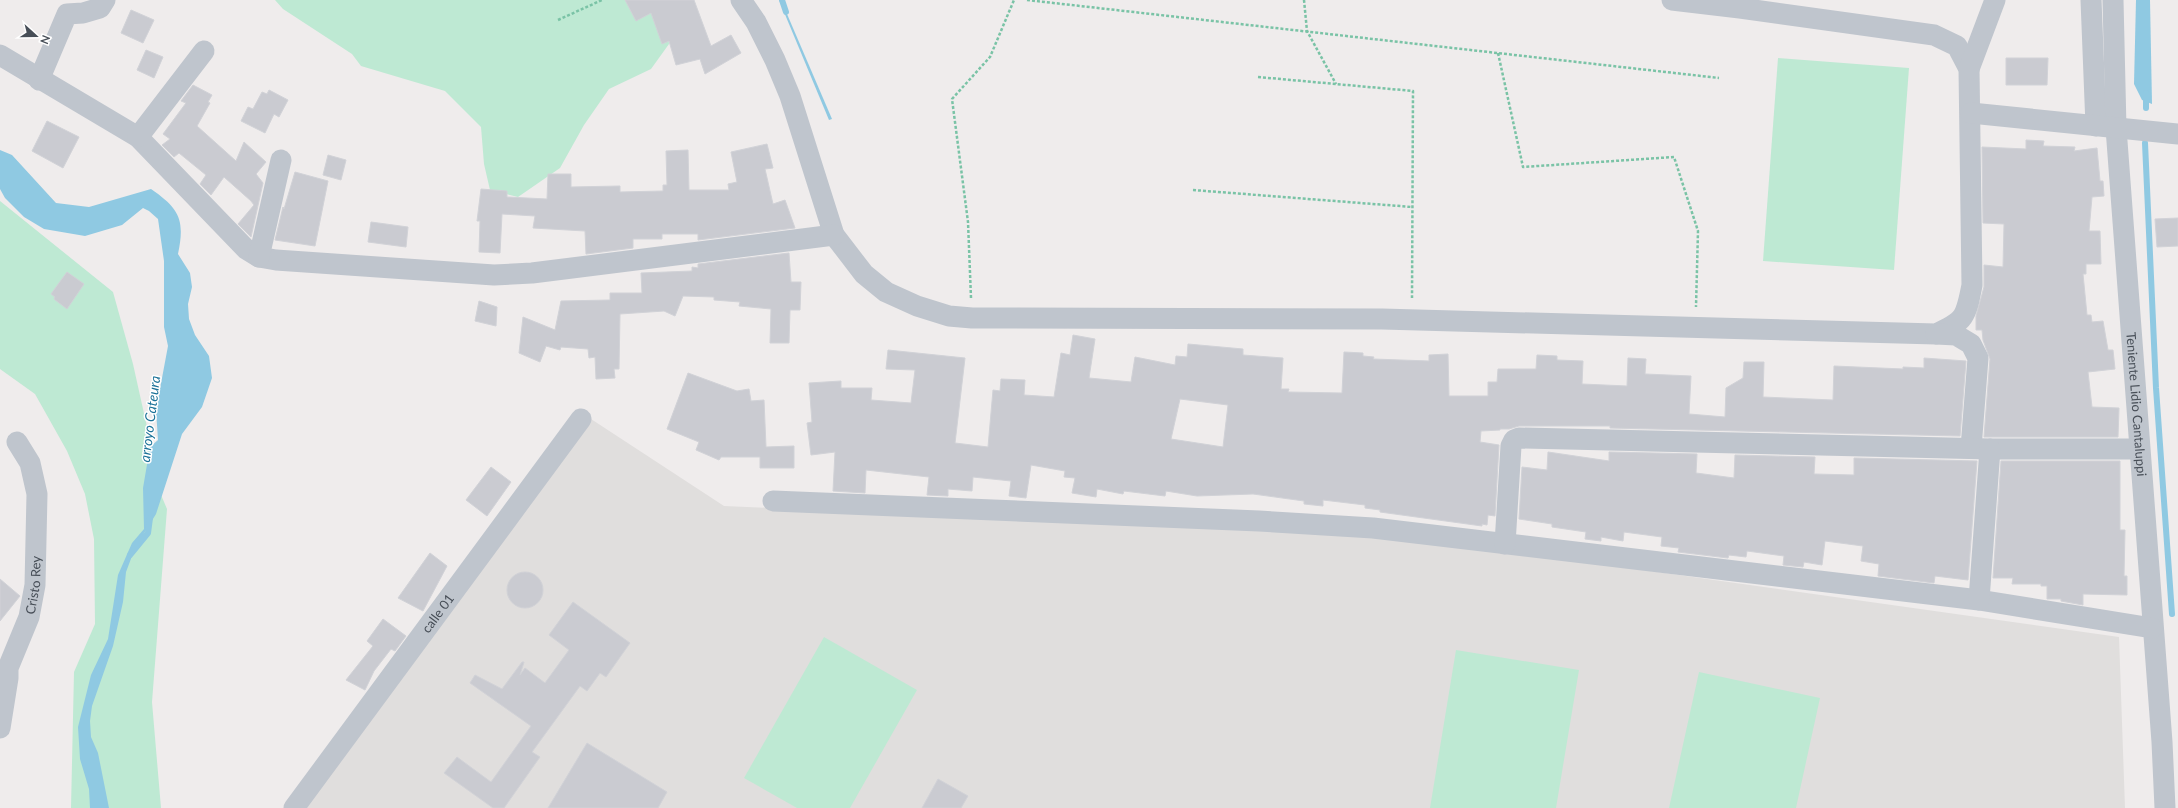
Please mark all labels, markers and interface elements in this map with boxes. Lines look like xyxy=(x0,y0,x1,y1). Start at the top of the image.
north arrow xyxy=(16,16,56,56)
text: N xyxy=(38,33,53,46)
street label: Teniente Lidio Cantaluppi xyxy=(2123,331,2150,477)
water label: arroyo Cateura xyxy=(136,375,163,463)
street label: Cristo Rey xyxy=(22,556,44,616)
street label: calle 01 xyxy=(418,591,457,636)

